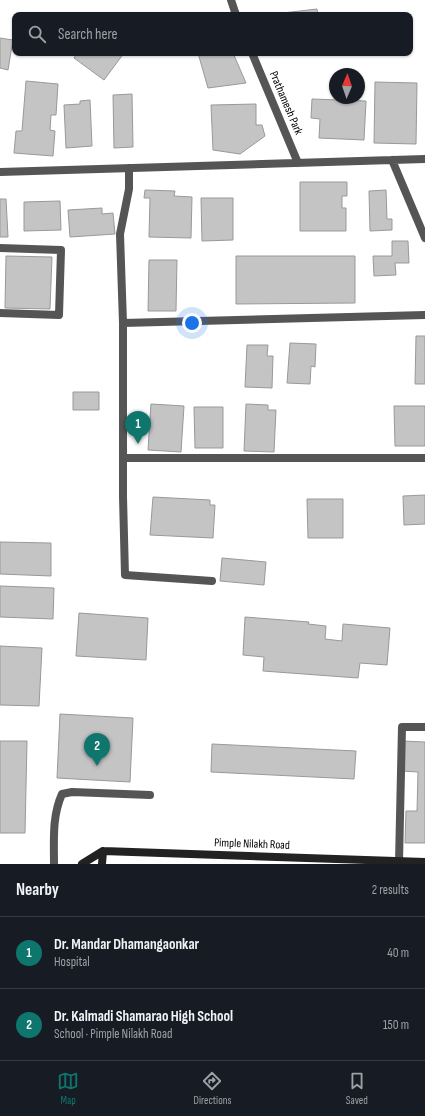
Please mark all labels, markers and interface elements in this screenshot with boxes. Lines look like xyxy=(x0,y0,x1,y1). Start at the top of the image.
search box xyxy=(12,12,413,56)
icon: search xyxy=(26,23,48,45)
text: Search here xyxy=(58,25,118,44)
north arrow xyxy=(329,68,365,104)
street label: Prathamesh Park xyxy=(266,69,306,138)
your location xyxy=(182,313,202,333)
pin: 1 xyxy=(125,411,151,444)
pin: 2 xyxy=(84,733,110,766)
street label: Pimple Nilakh Road xyxy=(214,835,290,853)
text: Nearby xyxy=(16,880,59,900)
text: 2 results xyxy=(372,882,409,898)
text: Dr. Mandar Dhamangaonkar xyxy=(54,935,199,954)
text: 1 xyxy=(26,945,32,961)
text: 40 m xyxy=(387,945,409,961)
text: Hospital xyxy=(54,954,90,970)
text: Dr. Kalmadi Shamarao High School xyxy=(54,1007,233,1026)
text: 2 xyxy=(26,1017,32,1033)
text: 150 m xyxy=(383,1017,409,1033)
text: School · Pimple Nilakh Road xyxy=(54,1026,172,1042)
tab: Map xyxy=(57,1070,79,1107)
tab: Directions xyxy=(194,1070,231,1107)
tab: Saved xyxy=(346,1070,368,1107)

